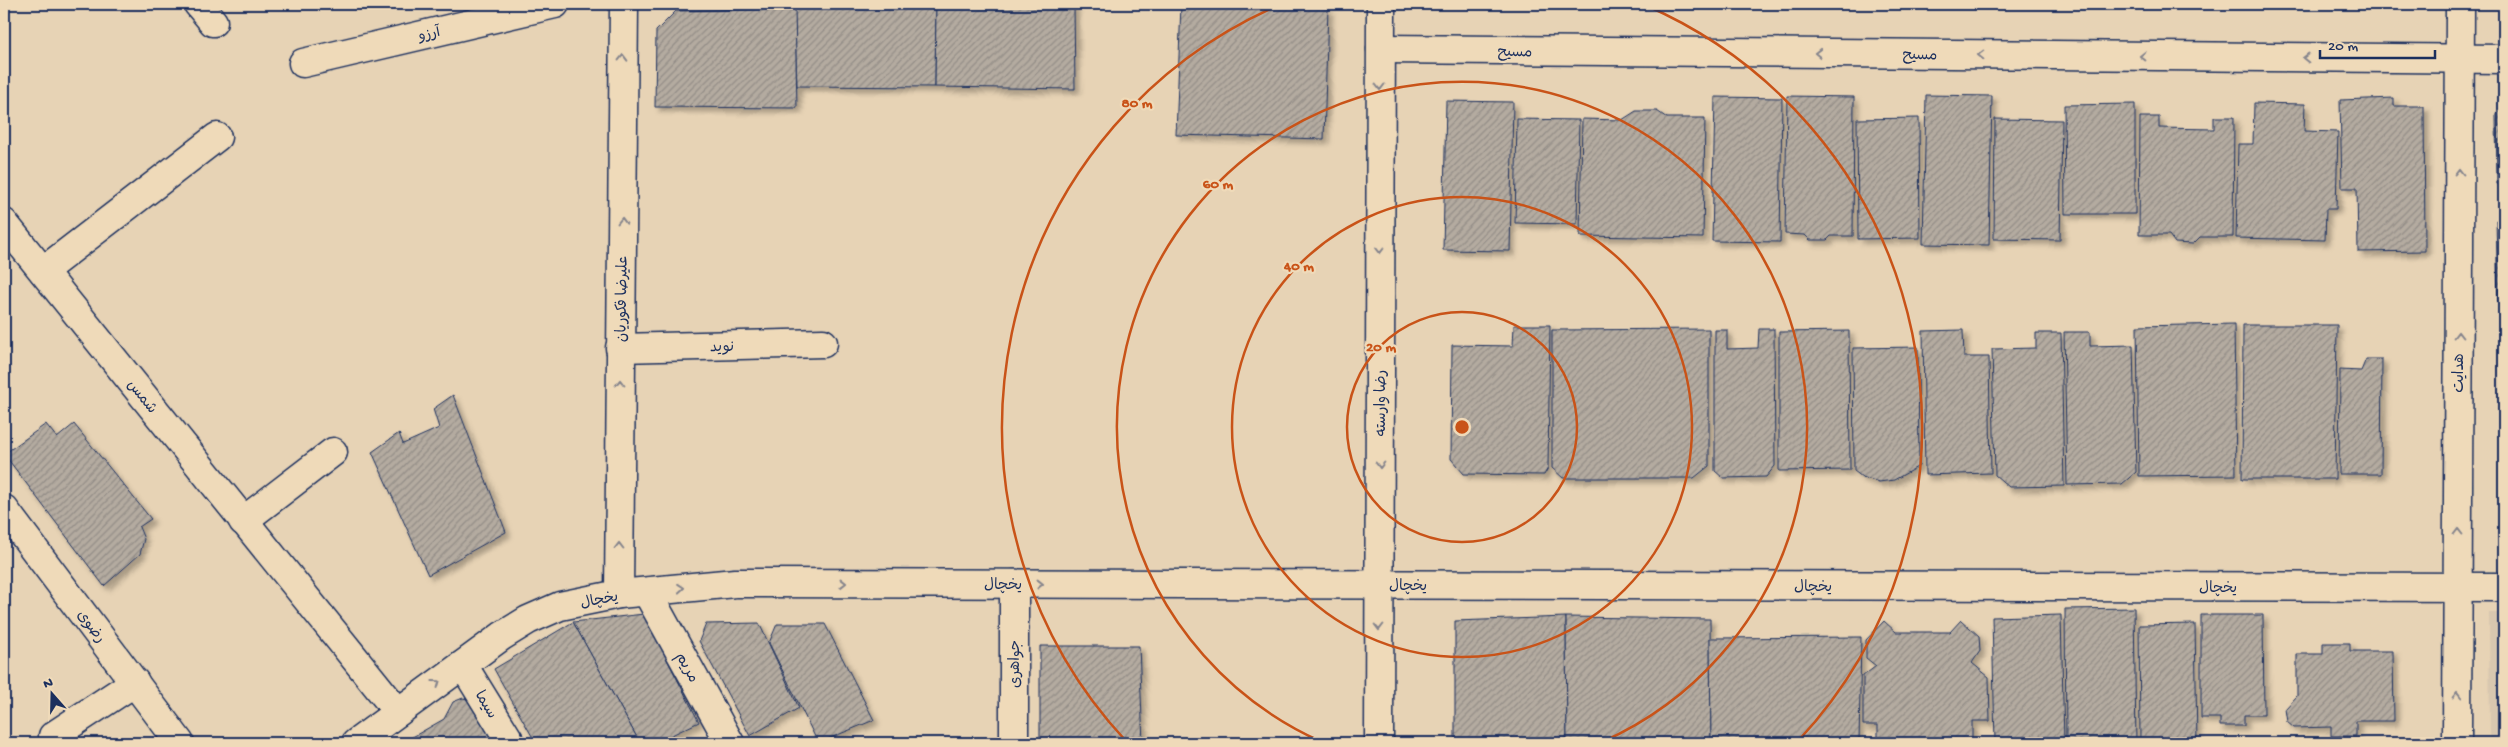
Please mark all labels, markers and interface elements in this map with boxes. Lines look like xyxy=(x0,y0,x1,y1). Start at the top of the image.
street label: آرزو xyxy=(415,22,443,46)
scale bar xyxy=(2320,28,2436,60)
text: 20 m xyxy=(2328,38,2358,56)
street label: مسیح xyxy=(1497,44,1533,62)
street label: مسیح xyxy=(1902,47,1938,65)
one-way arrow xyxy=(1814,48,1822,58)
one-way arrow xyxy=(1977,50,1984,60)
one-way arrow xyxy=(2139,51,2147,61)
one-way arrow xyxy=(2302,53,2310,63)
one-way arrow xyxy=(618,54,628,62)
one-way arrow xyxy=(1375,84,1385,92)
text: 80 m xyxy=(1122,95,1153,113)
one-way arrow xyxy=(2454,168,2464,176)
text: 60 m xyxy=(1203,176,1234,194)
one-way arrow xyxy=(617,216,627,224)
one-way arrow xyxy=(1375,246,1385,254)
street label: علیرضا فکوریان xyxy=(613,256,633,342)
text: 40 m xyxy=(1283,258,1314,276)
one-way arrow xyxy=(2453,330,2464,338)
street label: نوید xyxy=(710,339,734,357)
text: 20 m xyxy=(1366,339,1396,357)
street label: هدایت xyxy=(2451,353,2469,393)
street label: رضا وارسته xyxy=(1373,370,1391,436)
street label: شمس xyxy=(122,377,160,418)
one-way arrow xyxy=(615,379,625,386)
centre of rings xyxy=(1453,418,1471,436)
one-way arrow xyxy=(1375,462,1385,469)
one-way arrow xyxy=(2453,528,2463,536)
one-way arrow xyxy=(614,541,624,549)
street label: یخچال xyxy=(984,577,1022,595)
one-way arrow xyxy=(840,578,847,588)
street label: یخچال xyxy=(1389,578,1427,596)
one-way arrow xyxy=(1037,579,1045,589)
street label: یخچال xyxy=(1794,579,1832,597)
street label: یخچال xyxy=(2199,580,2237,598)
one-way arrow xyxy=(677,583,685,594)
street label: یخچال xyxy=(579,588,620,613)
street label: رضوی xyxy=(72,607,109,647)
one-way arrow xyxy=(1374,624,1384,632)
street label: جواهری xyxy=(1007,640,1025,688)
street label: مریم xyxy=(670,650,702,687)
north arrow xyxy=(28,670,78,720)
text: N xyxy=(41,675,56,694)
one-way arrow xyxy=(431,680,441,689)
street label: سیما xyxy=(470,688,501,722)
one-way arrow xyxy=(2452,690,2462,698)

